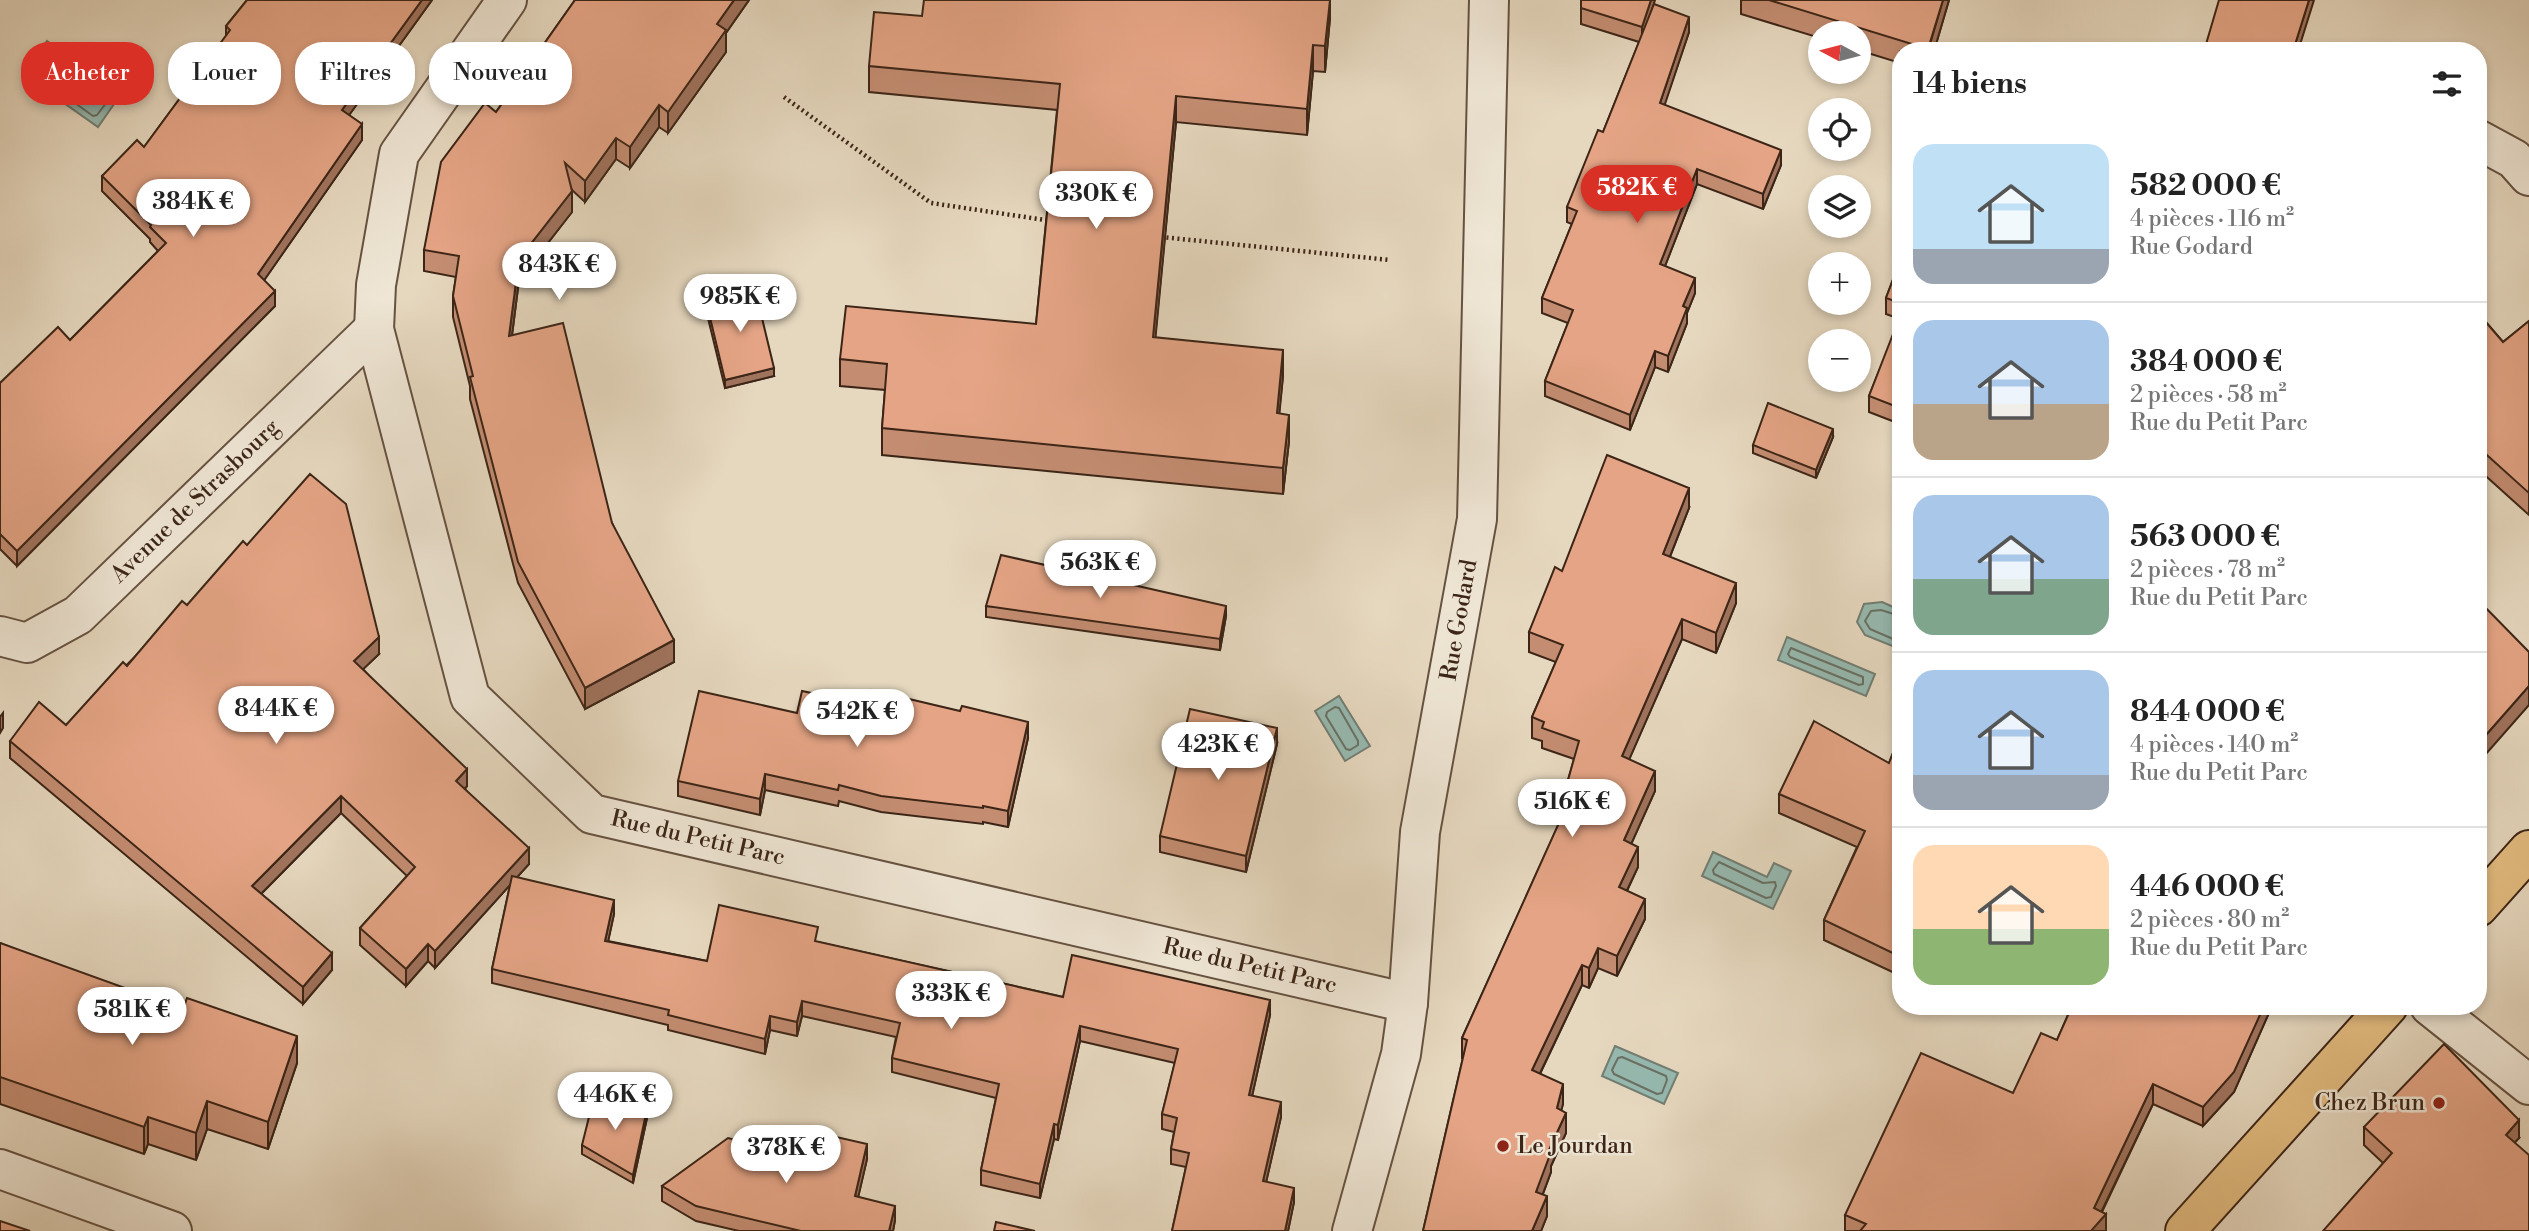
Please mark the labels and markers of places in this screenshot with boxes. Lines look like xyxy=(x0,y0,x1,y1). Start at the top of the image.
pin: 582K € xyxy=(1580,166,1694,225)
pin: 330K € xyxy=(1039,172,1153,231)
pin: 384K € xyxy=(136,180,250,239)
pin: 843K € xyxy=(502,243,616,302)
pin: 985K € xyxy=(683,274,797,334)
pin: 563K € xyxy=(1043,540,1157,600)
pin: 844K € xyxy=(219,686,333,746)
pin: 542K € xyxy=(800,690,914,749)
pin: 423K € xyxy=(1161,722,1275,782)
pin: 516K € xyxy=(1515,780,1629,839)
pin: 333K € xyxy=(894,972,1008,1031)
pin: 581K € xyxy=(75,988,189,1047)
pin: 446K € xyxy=(558,1072,672,1132)
place label: Chez Brun xyxy=(2315,1089,2425,1117)
marker: Chez Brun xyxy=(2431,1095,2447,1111)
pin: 378K € xyxy=(729,1126,843,1185)
place label: Le Jourdan xyxy=(1517,1132,1633,1160)
marker: Le Jourdan xyxy=(1495,1138,1511,1154)

